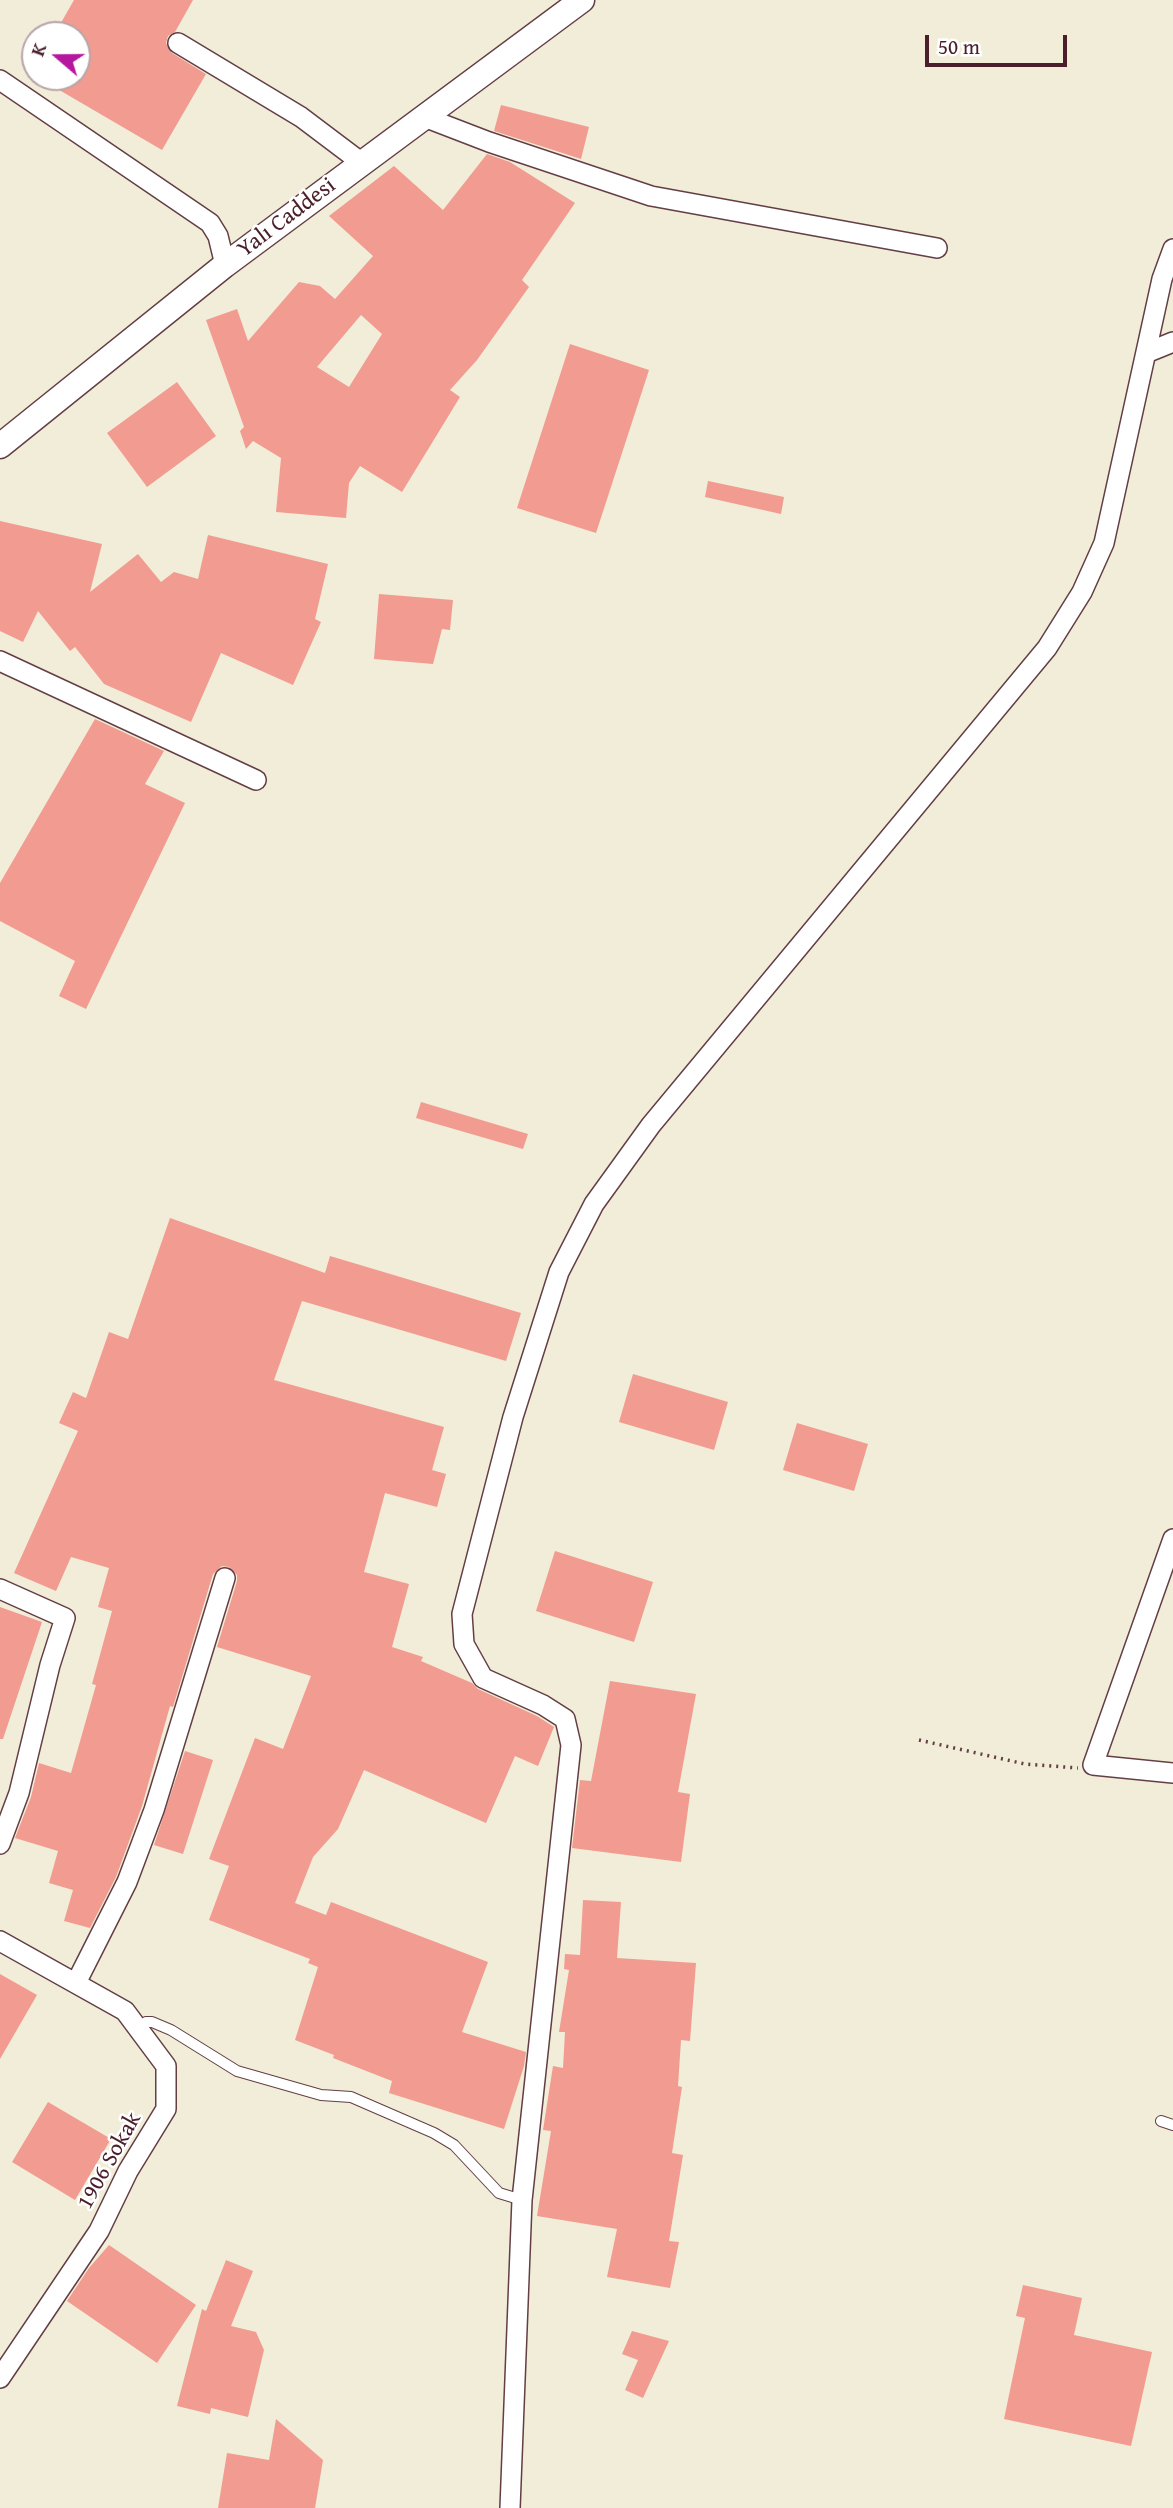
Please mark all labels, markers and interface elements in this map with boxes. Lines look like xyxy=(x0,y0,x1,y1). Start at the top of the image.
north arrow xyxy=(21,21,91,91)
scale bar xyxy=(928,21,1070,65)
text: 50 m xyxy=(938,31,980,62)
text: K xyxy=(23,39,53,60)
street label: Yalı Caddesi xyxy=(233,172,341,264)
street label: 1906 Sokak xyxy=(72,2108,148,2214)

